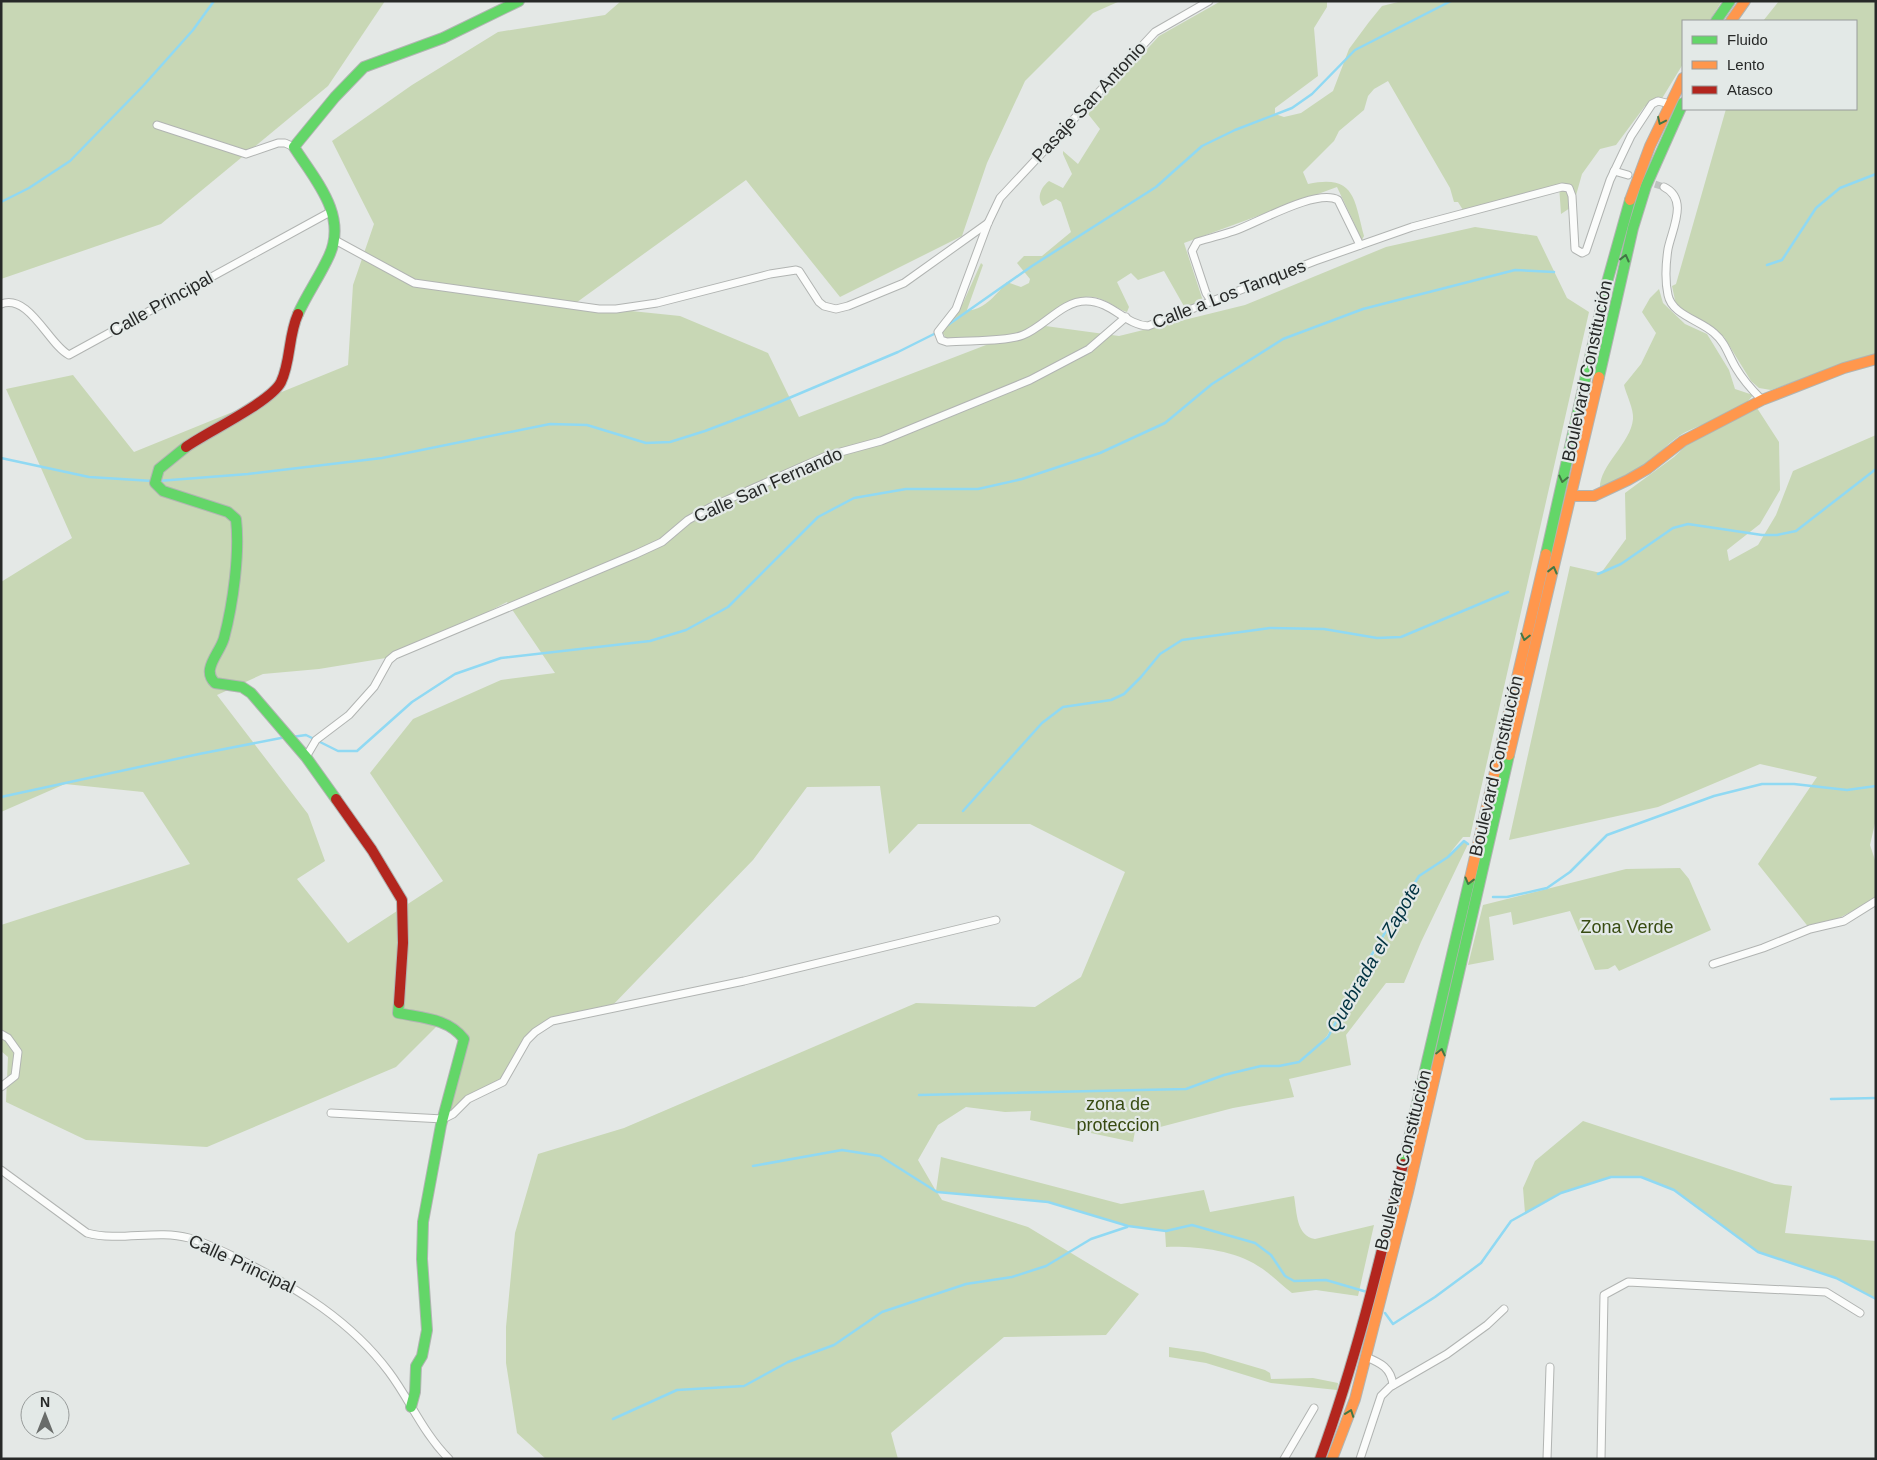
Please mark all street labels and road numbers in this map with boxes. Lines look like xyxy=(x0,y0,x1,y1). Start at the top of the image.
street label: Pasaje San Antonio xyxy=(1028,38,1150,166)
street label: Calle a Los Tanques xyxy=(1149,255,1309,333)
street label: Calle Principal xyxy=(106,267,216,341)
street label: Boulevard Constitución xyxy=(1558,278,1616,464)
street label: Calle San Fernando xyxy=(691,443,845,527)
street label: Boulevard Constitución xyxy=(1465,674,1527,858)
street label: Boulevard Constitución xyxy=(1371,1068,1435,1252)
street label: Calle Principal xyxy=(186,1231,298,1297)

